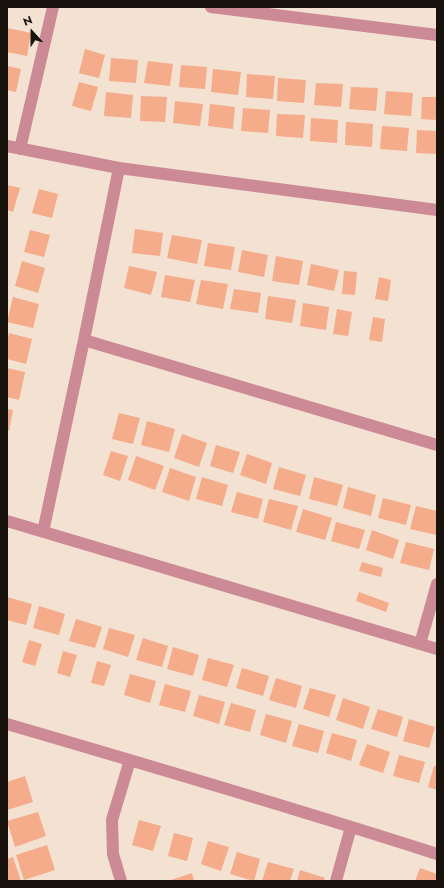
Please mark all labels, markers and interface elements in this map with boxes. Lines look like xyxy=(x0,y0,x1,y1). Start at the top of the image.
north arrow xyxy=(12,12,52,52)
text: N xyxy=(21,12,35,30)

